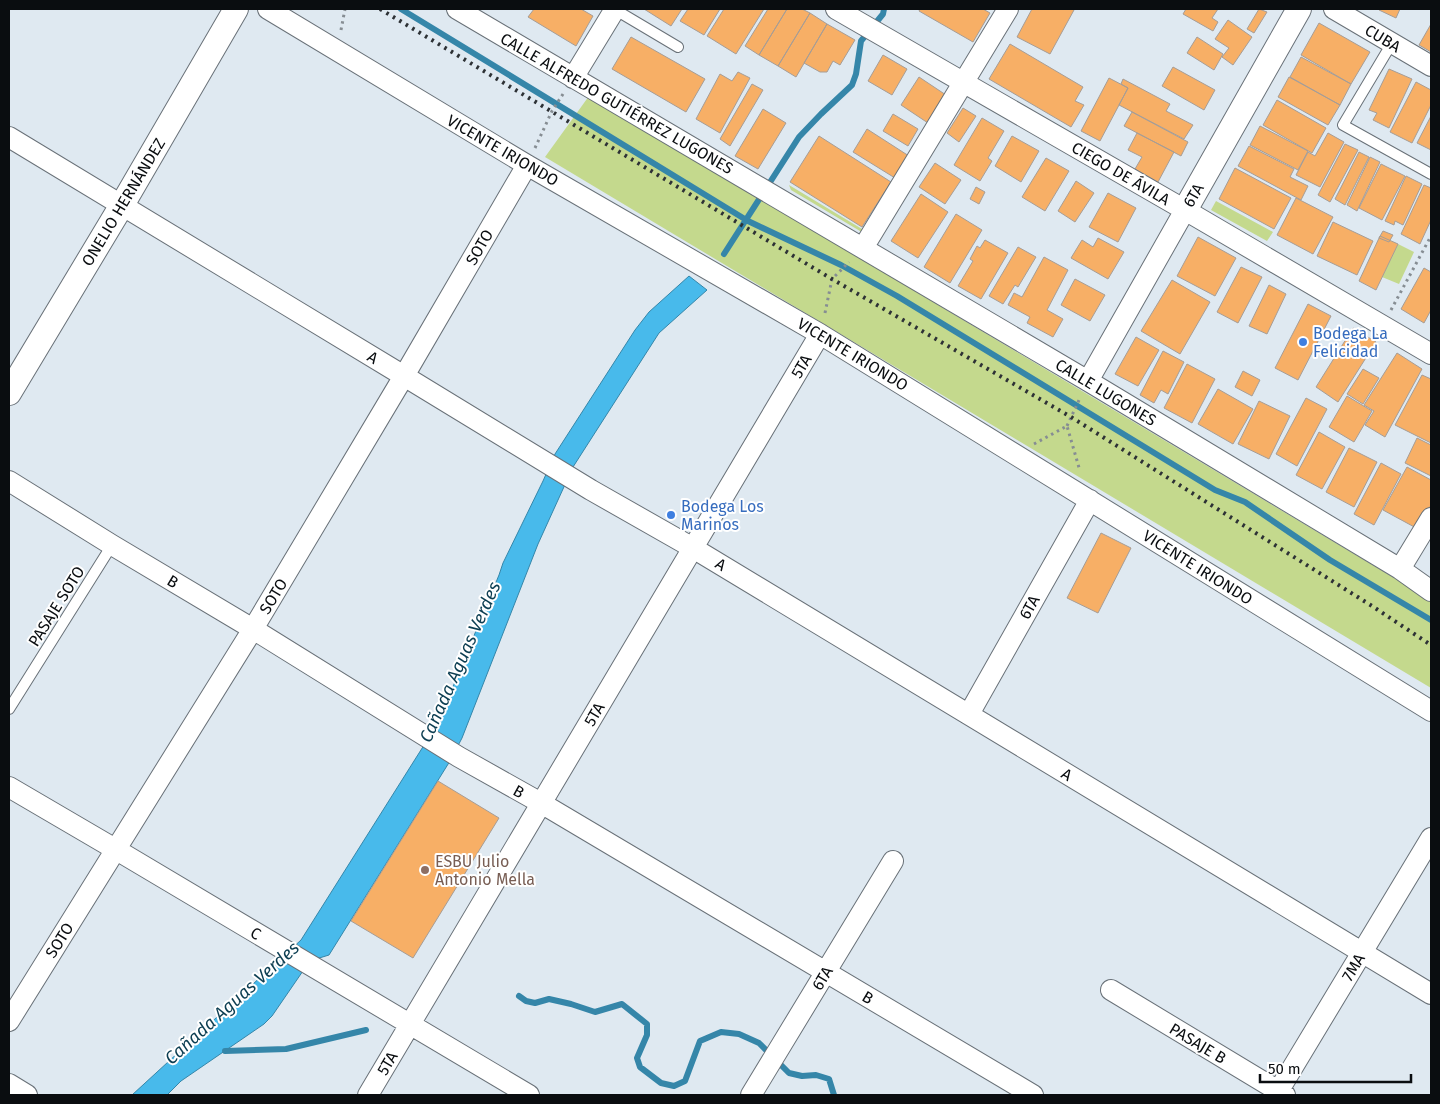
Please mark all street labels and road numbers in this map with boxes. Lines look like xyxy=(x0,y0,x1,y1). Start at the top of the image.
street label: CUBA xyxy=(1361,20,1405,57)
street label: CALLE ALFREDO GUTIÉRREZ LUGONES xyxy=(497,28,737,178)
street label: VICENTE IRIONDO xyxy=(444,111,562,190)
street label: ONELIO HERNÁNDEZ xyxy=(77,134,169,270)
street label: CIEGO DE ÁVILA xyxy=(1068,137,1174,210)
street label: 6TA xyxy=(1179,179,1208,211)
street label: SOTO xyxy=(462,226,497,268)
street label: VICENTE IRIONDO xyxy=(794,314,911,395)
street label: A xyxy=(364,347,382,368)
street label: 5TA xyxy=(787,350,816,381)
street label: CALLE LUGONES xyxy=(1052,355,1160,430)
street label: VICENTE IRIONDO xyxy=(1139,526,1256,609)
street label: A xyxy=(712,554,730,575)
street label: PASAJE SOTO xyxy=(24,563,89,650)
street label: B xyxy=(164,571,182,592)
street label: SOTO xyxy=(255,575,291,617)
street label: 6TA xyxy=(1015,591,1044,623)
street label: 5TA xyxy=(580,698,609,729)
street label: A xyxy=(1058,764,1076,785)
street label: B xyxy=(510,781,528,802)
street label: SOTO xyxy=(41,919,78,961)
street label: C xyxy=(247,923,265,944)
street label: 7MA xyxy=(1338,949,1369,984)
street label: 6TA xyxy=(808,962,837,994)
street label: B xyxy=(859,987,877,1008)
street label: PASAJE B xyxy=(1166,1019,1230,1068)
street label: 5TA xyxy=(373,1047,402,1078)

